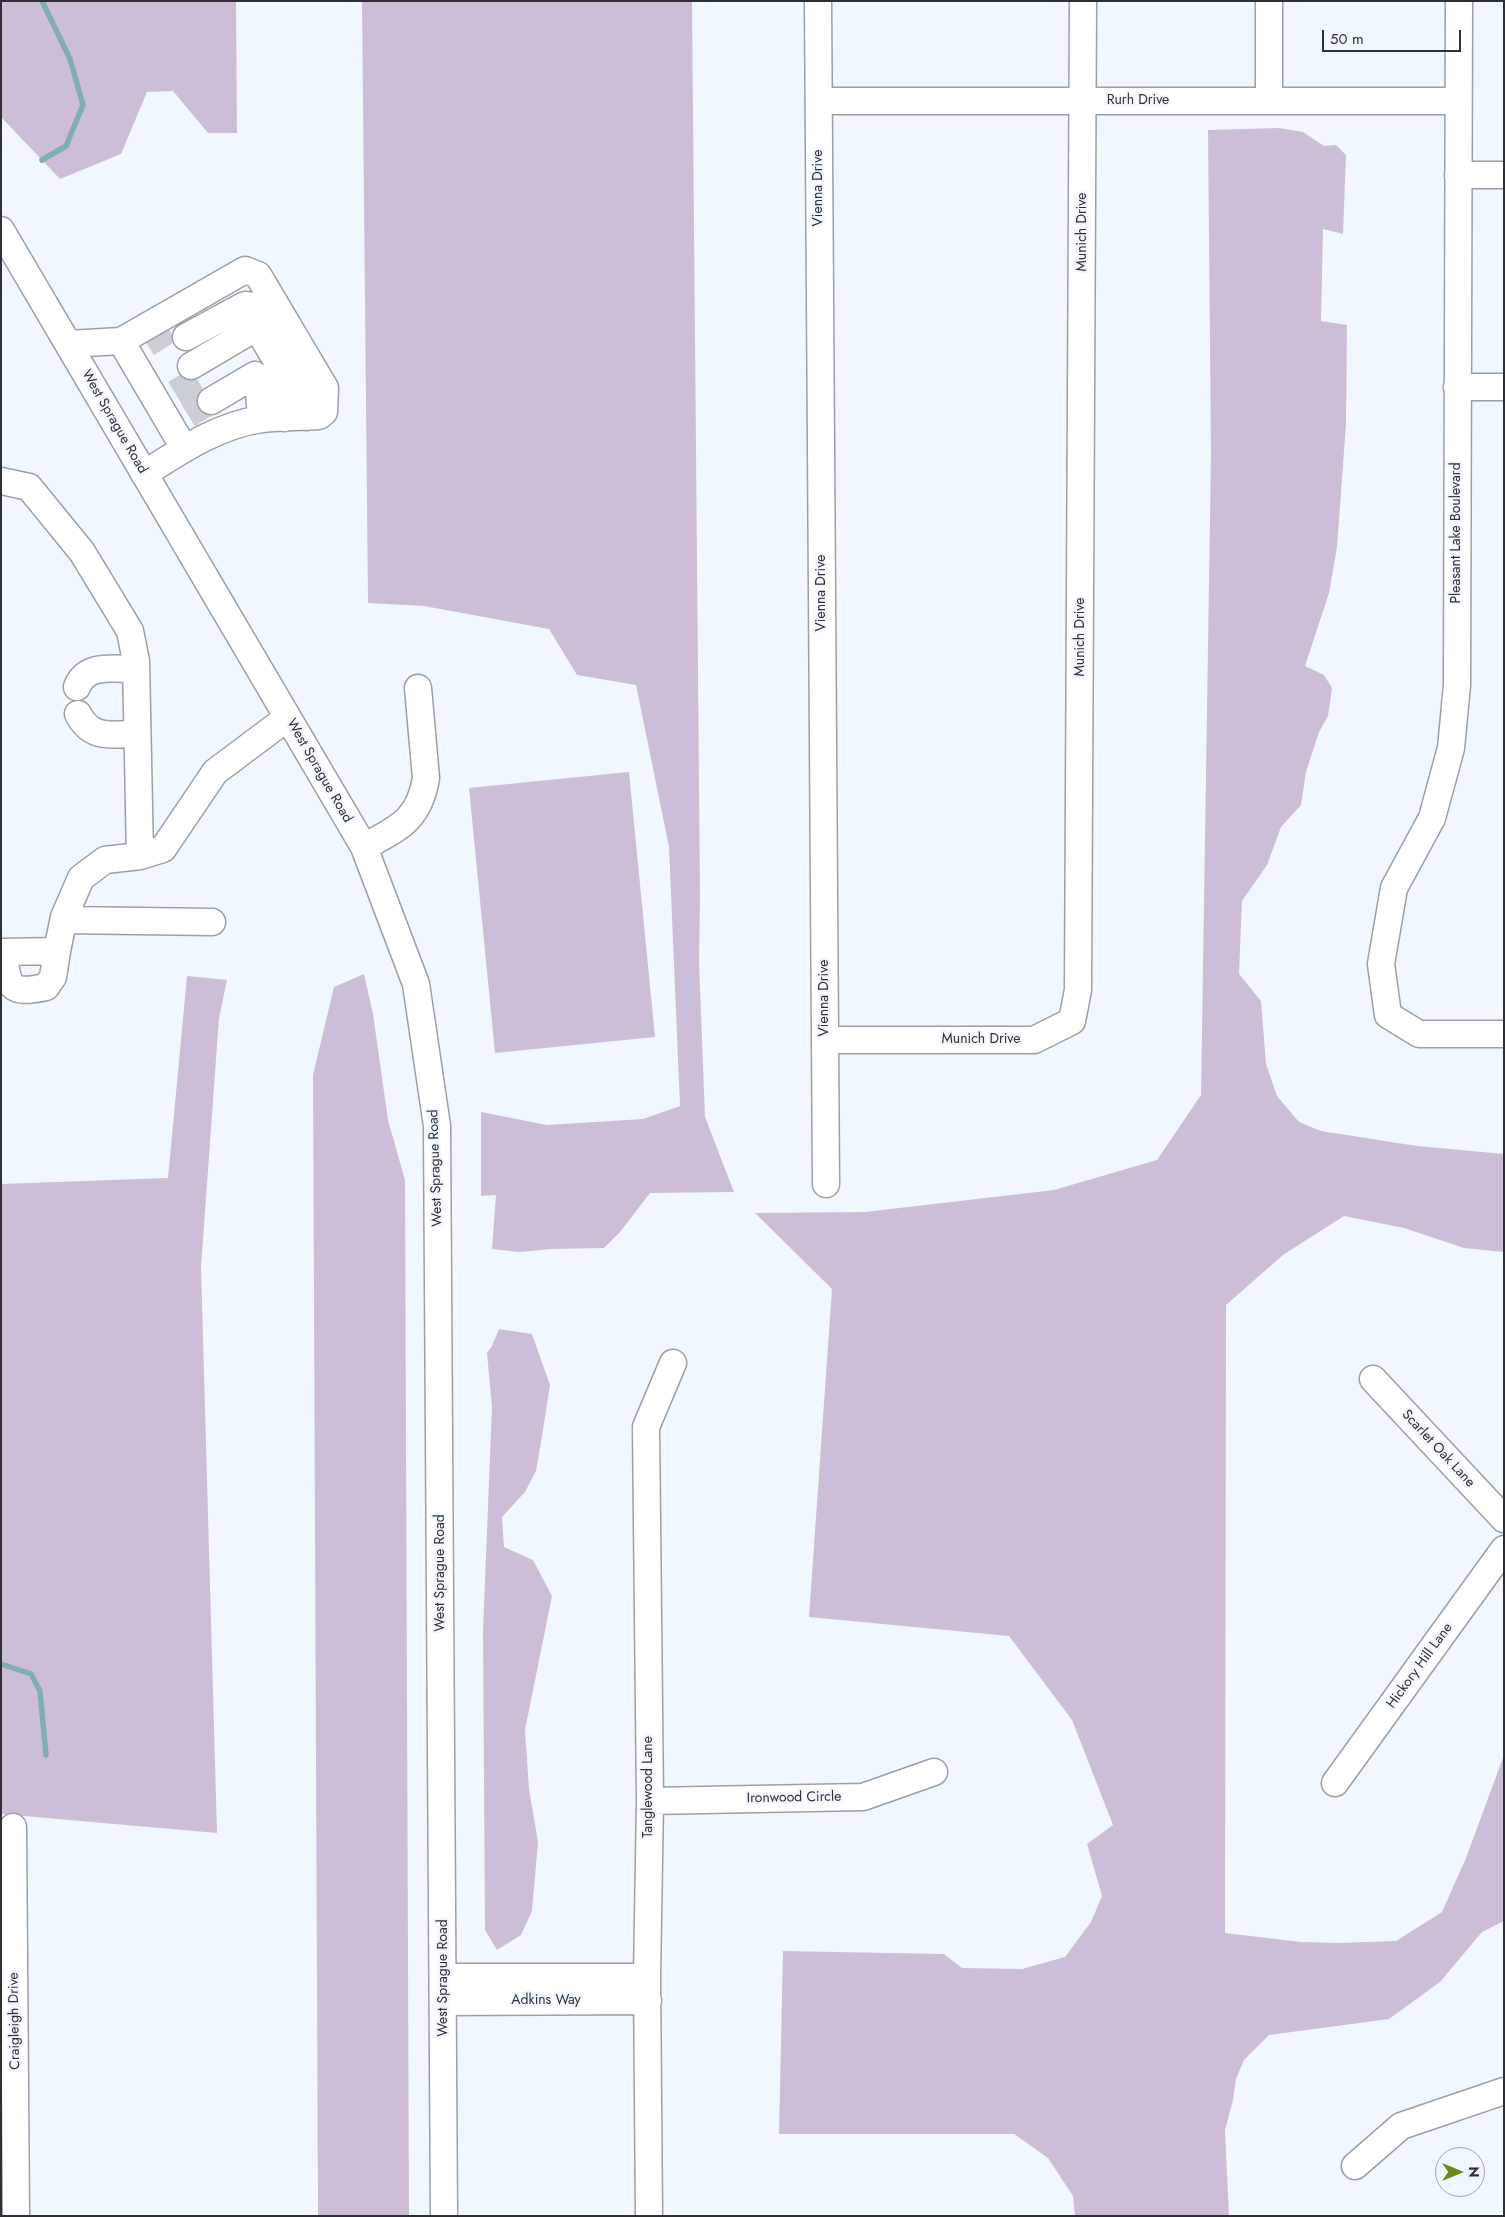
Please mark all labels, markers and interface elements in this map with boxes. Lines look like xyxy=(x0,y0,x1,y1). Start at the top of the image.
scale bar xyxy=(1325,20,1464,52)
text: 50 m xyxy=(1330,28,1364,50)
street label: Rurh Drive xyxy=(1107,93,1169,109)
street label: Vienna Drive xyxy=(811,150,827,226)
street label: Munich Drive xyxy=(1075,192,1091,272)
street label: West Sprague Road xyxy=(77,367,151,477)
street label: Pleasant Lake Boulevard xyxy=(1449,462,1465,604)
street label: Vienna Drive xyxy=(814,555,830,631)
street label: Munich Drive xyxy=(1073,597,1089,677)
street label: West Sprague Road xyxy=(282,716,356,826)
street label: Vienna Drive xyxy=(817,960,833,1036)
street label: Munich Drive xyxy=(941,1032,1021,1048)
street label: West Sprague Road xyxy=(426,1109,446,1227)
street label: Scarlet Oak Lane xyxy=(1398,1407,1478,1491)
street label: West Sprague Road xyxy=(433,1514,449,1632)
street label: Hickory Hill Lane xyxy=(1383,1620,1457,1712)
street label: Tanglewood Lane xyxy=(641,1736,657,1838)
street label: Ironwood Circle xyxy=(747,1789,841,1807)
street label: West Sprague Road xyxy=(436,1919,452,2037)
street label: Craigleigh Drive xyxy=(6,1972,24,2070)
street label: Adkins Way xyxy=(511,1993,581,2009)
north arrow xyxy=(1435,2147,1485,2197)
text: N xyxy=(1464,2166,1484,2178)

